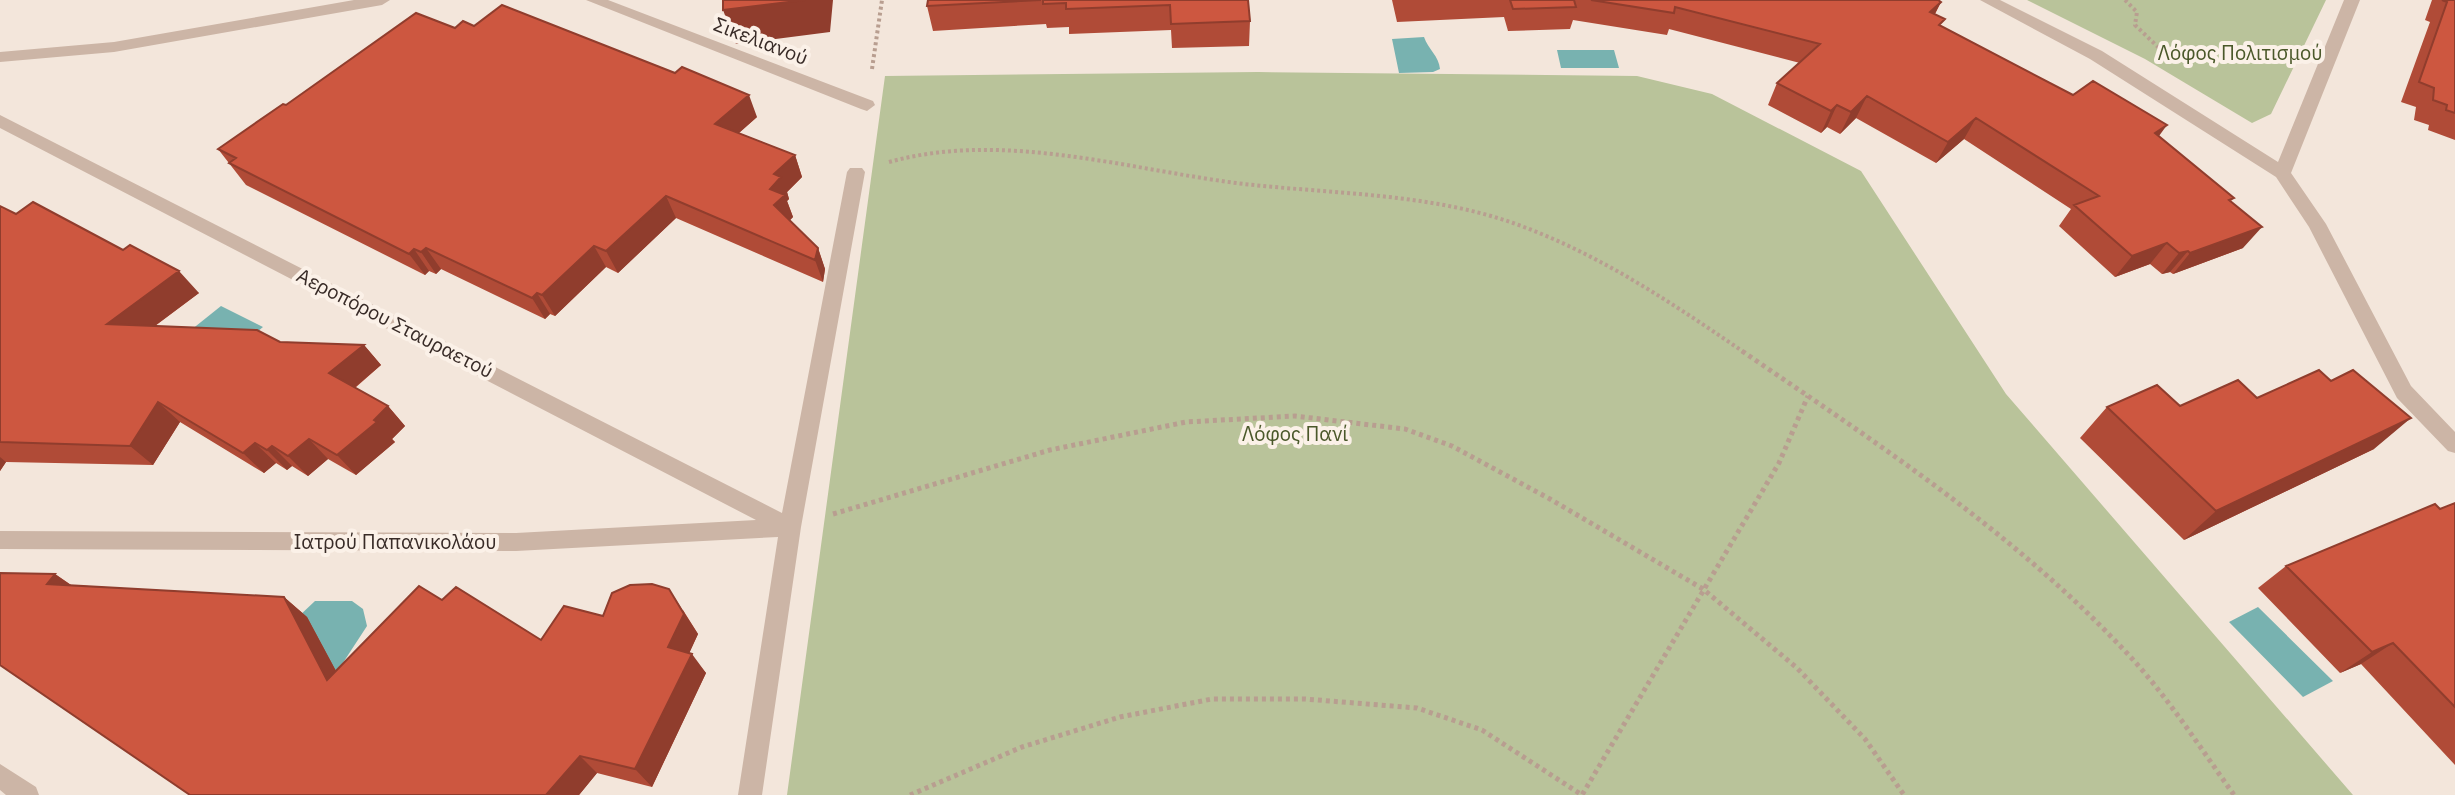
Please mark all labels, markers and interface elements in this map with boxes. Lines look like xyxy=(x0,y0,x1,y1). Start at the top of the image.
street label: Σικελιανού xyxy=(710,10,812,71)
park label: Λόφος Πολιτισμού xyxy=(2157,39,2323,66)
street label: Αεροπόρου Σταυραετού xyxy=(292,261,498,384)
park label: Λόφος Πανί xyxy=(1242,420,1348,447)
street label: Ιατρού Παπανικολάου xyxy=(293,528,497,555)

